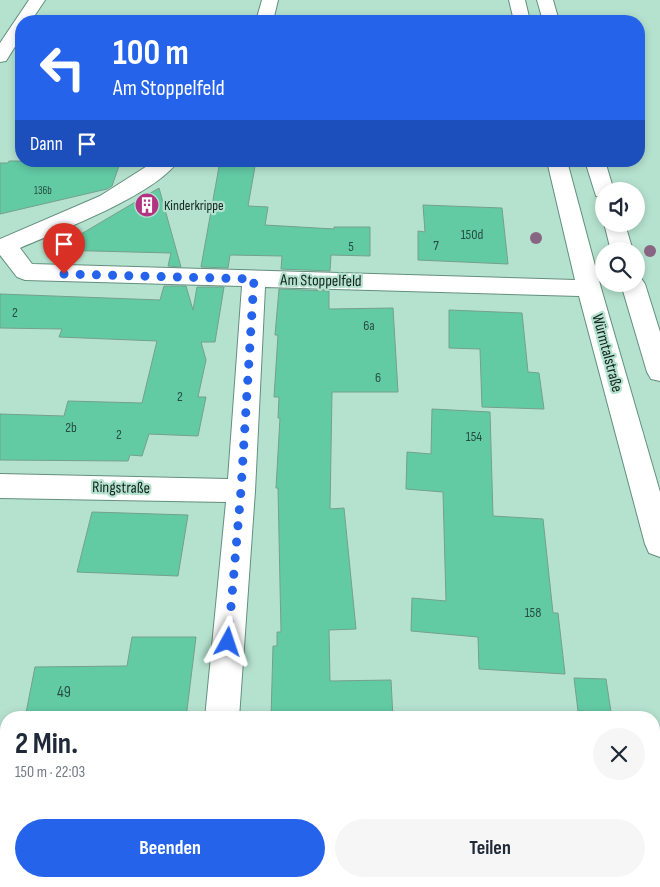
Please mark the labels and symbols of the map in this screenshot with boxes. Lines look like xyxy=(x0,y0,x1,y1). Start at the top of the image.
house number: 136b xyxy=(34,184,52,197)
building icon: Kinderkrippe xyxy=(134,192,160,218)
place label: Kinderkrippe xyxy=(164,197,224,214)
pin xyxy=(43,223,85,274)
house number: 150d xyxy=(461,226,483,243)
house number: 7 xyxy=(433,237,439,254)
house number: 5 xyxy=(348,238,354,255)
street label: Am Stoppelfeld xyxy=(279,271,362,291)
house number: 2 xyxy=(12,304,18,321)
street label: Würmtalstraße xyxy=(587,312,627,394)
house number: 6a xyxy=(363,317,375,334)
house number: 6 xyxy=(375,369,381,386)
house number: 2 xyxy=(177,388,183,405)
house number: 2b xyxy=(65,419,77,436)
house number: 2 xyxy=(116,426,122,443)
house number: 154 xyxy=(466,428,482,445)
street label: Ringstraße xyxy=(92,478,150,498)
house number: 158 xyxy=(525,604,541,621)
position arrow xyxy=(201,615,253,667)
house number: 49 xyxy=(57,683,71,702)

